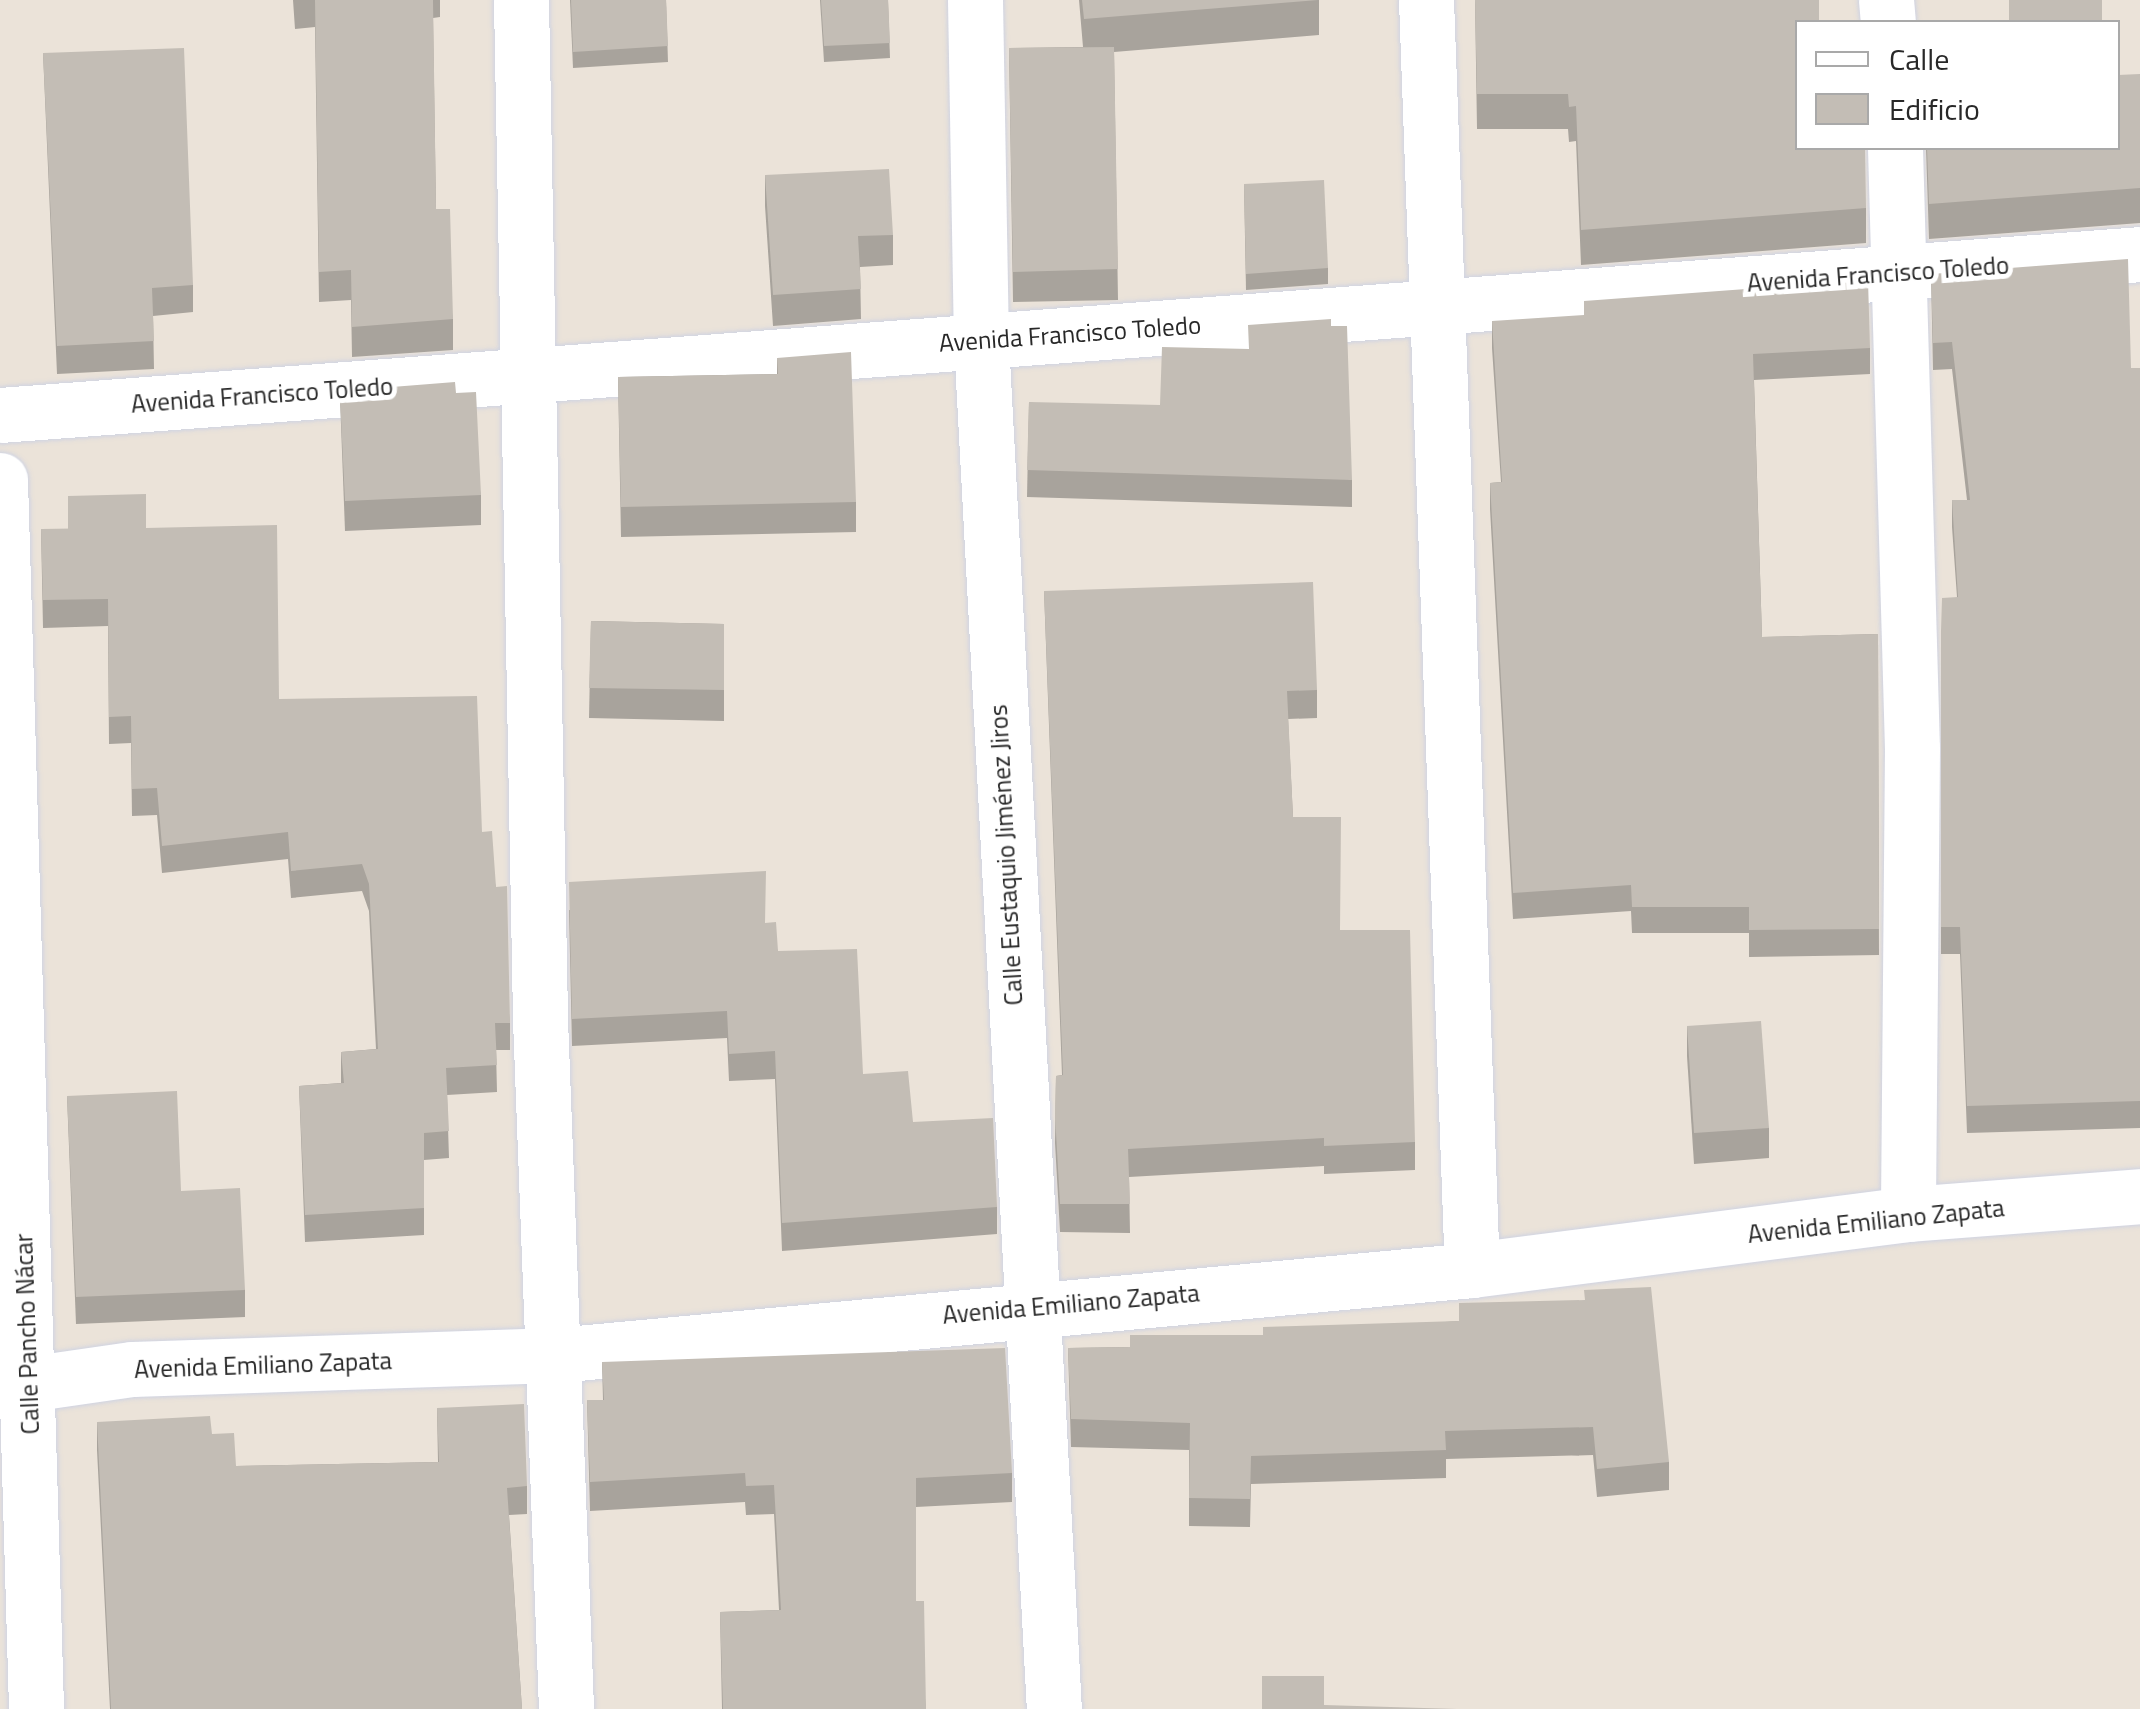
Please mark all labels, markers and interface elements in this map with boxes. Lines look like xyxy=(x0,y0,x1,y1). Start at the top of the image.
legend xyxy=(1795,20,2120,150)
text: Calle xyxy=(1889,36,1949,82)
text: Edificio xyxy=(1889,86,1980,132)
street label: Avenida Francisco Toledo xyxy=(1746,250,2010,298)
street label: Avenida Francisco Toledo xyxy=(938,310,1202,358)
street label: Avenida Francisco Toledo xyxy=(130,371,394,419)
street label: Calle Eustaquio Jiménez Jiros xyxy=(983,704,1029,1006)
street label: Avenida Emiliano Zapata xyxy=(1746,1193,2006,1249)
street label: Calle Pancho Nácar xyxy=(9,1233,45,1435)
street label: Avenida Emiliano Zapata xyxy=(941,1278,1201,1330)
street label: Avenida Emiliano Zapata xyxy=(134,1346,392,1384)

